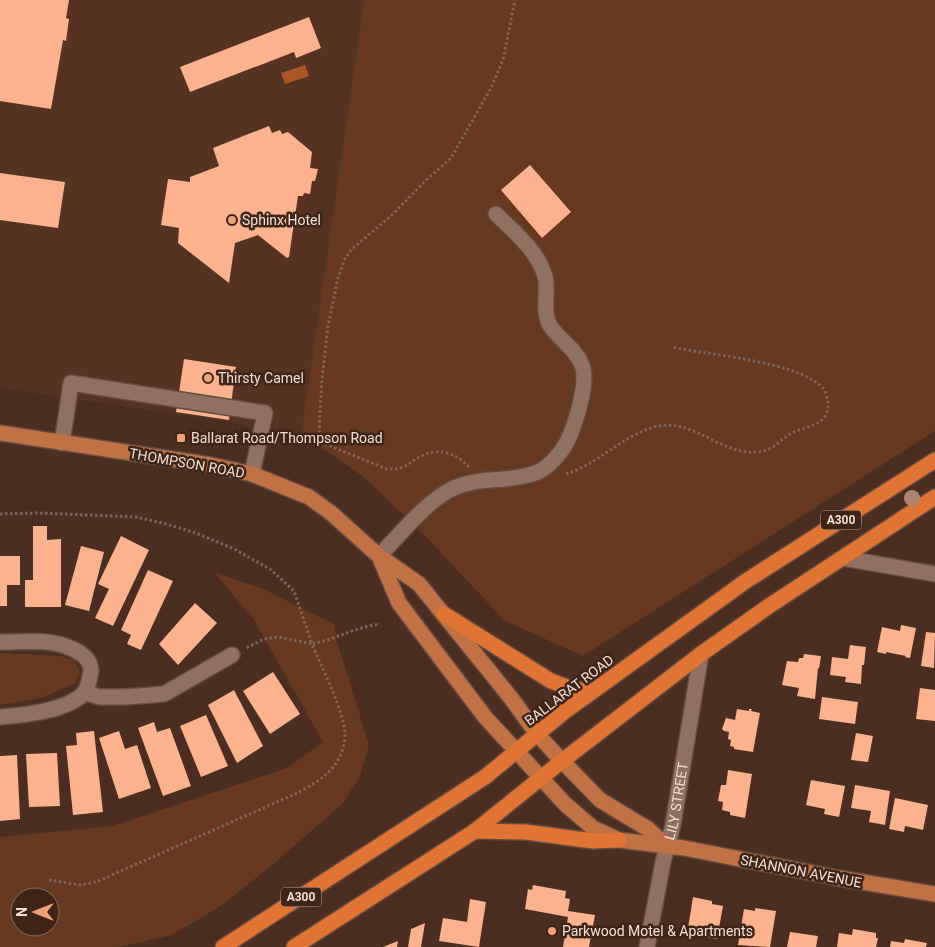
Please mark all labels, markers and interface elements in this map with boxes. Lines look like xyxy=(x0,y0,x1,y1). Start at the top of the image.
place label: Sphinx Hotel xyxy=(242,212,321,228)
marker: Sphinx Hotel xyxy=(226,214,238,226)
place label: Thirsty Camel xyxy=(218,370,304,386)
marker: Thirsty Camel xyxy=(202,372,214,384)
place label: Ballarat Road/Thompson Road xyxy=(191,430,383,446)
marker: Ballarat Road/Thompson Road xyxy=(175,432,187,444)
street label: THOMPSON ROAD xyxy=(128,445,246,481)
road number: A300 xyxy=(821,510,861,530)
street label: BALLARAT ROAD xyxy=(521,651,617,729)
street label: LILY STREET xyxy=(661,760,691,842)
street label: SHANNON AVENUE xyxy=(739,851,863,891)
north arrow xyxy=(10,887,60,937)
road number: A300 xyxy=(281,888,321,906)
text: N xyxy=(14,907,30,917)
place label: Parkwood Motel & Apartments xyxy=(562,923,753,939)
marker: Parkwood Motel & Apartments xyxy=(546,925,558,937)

